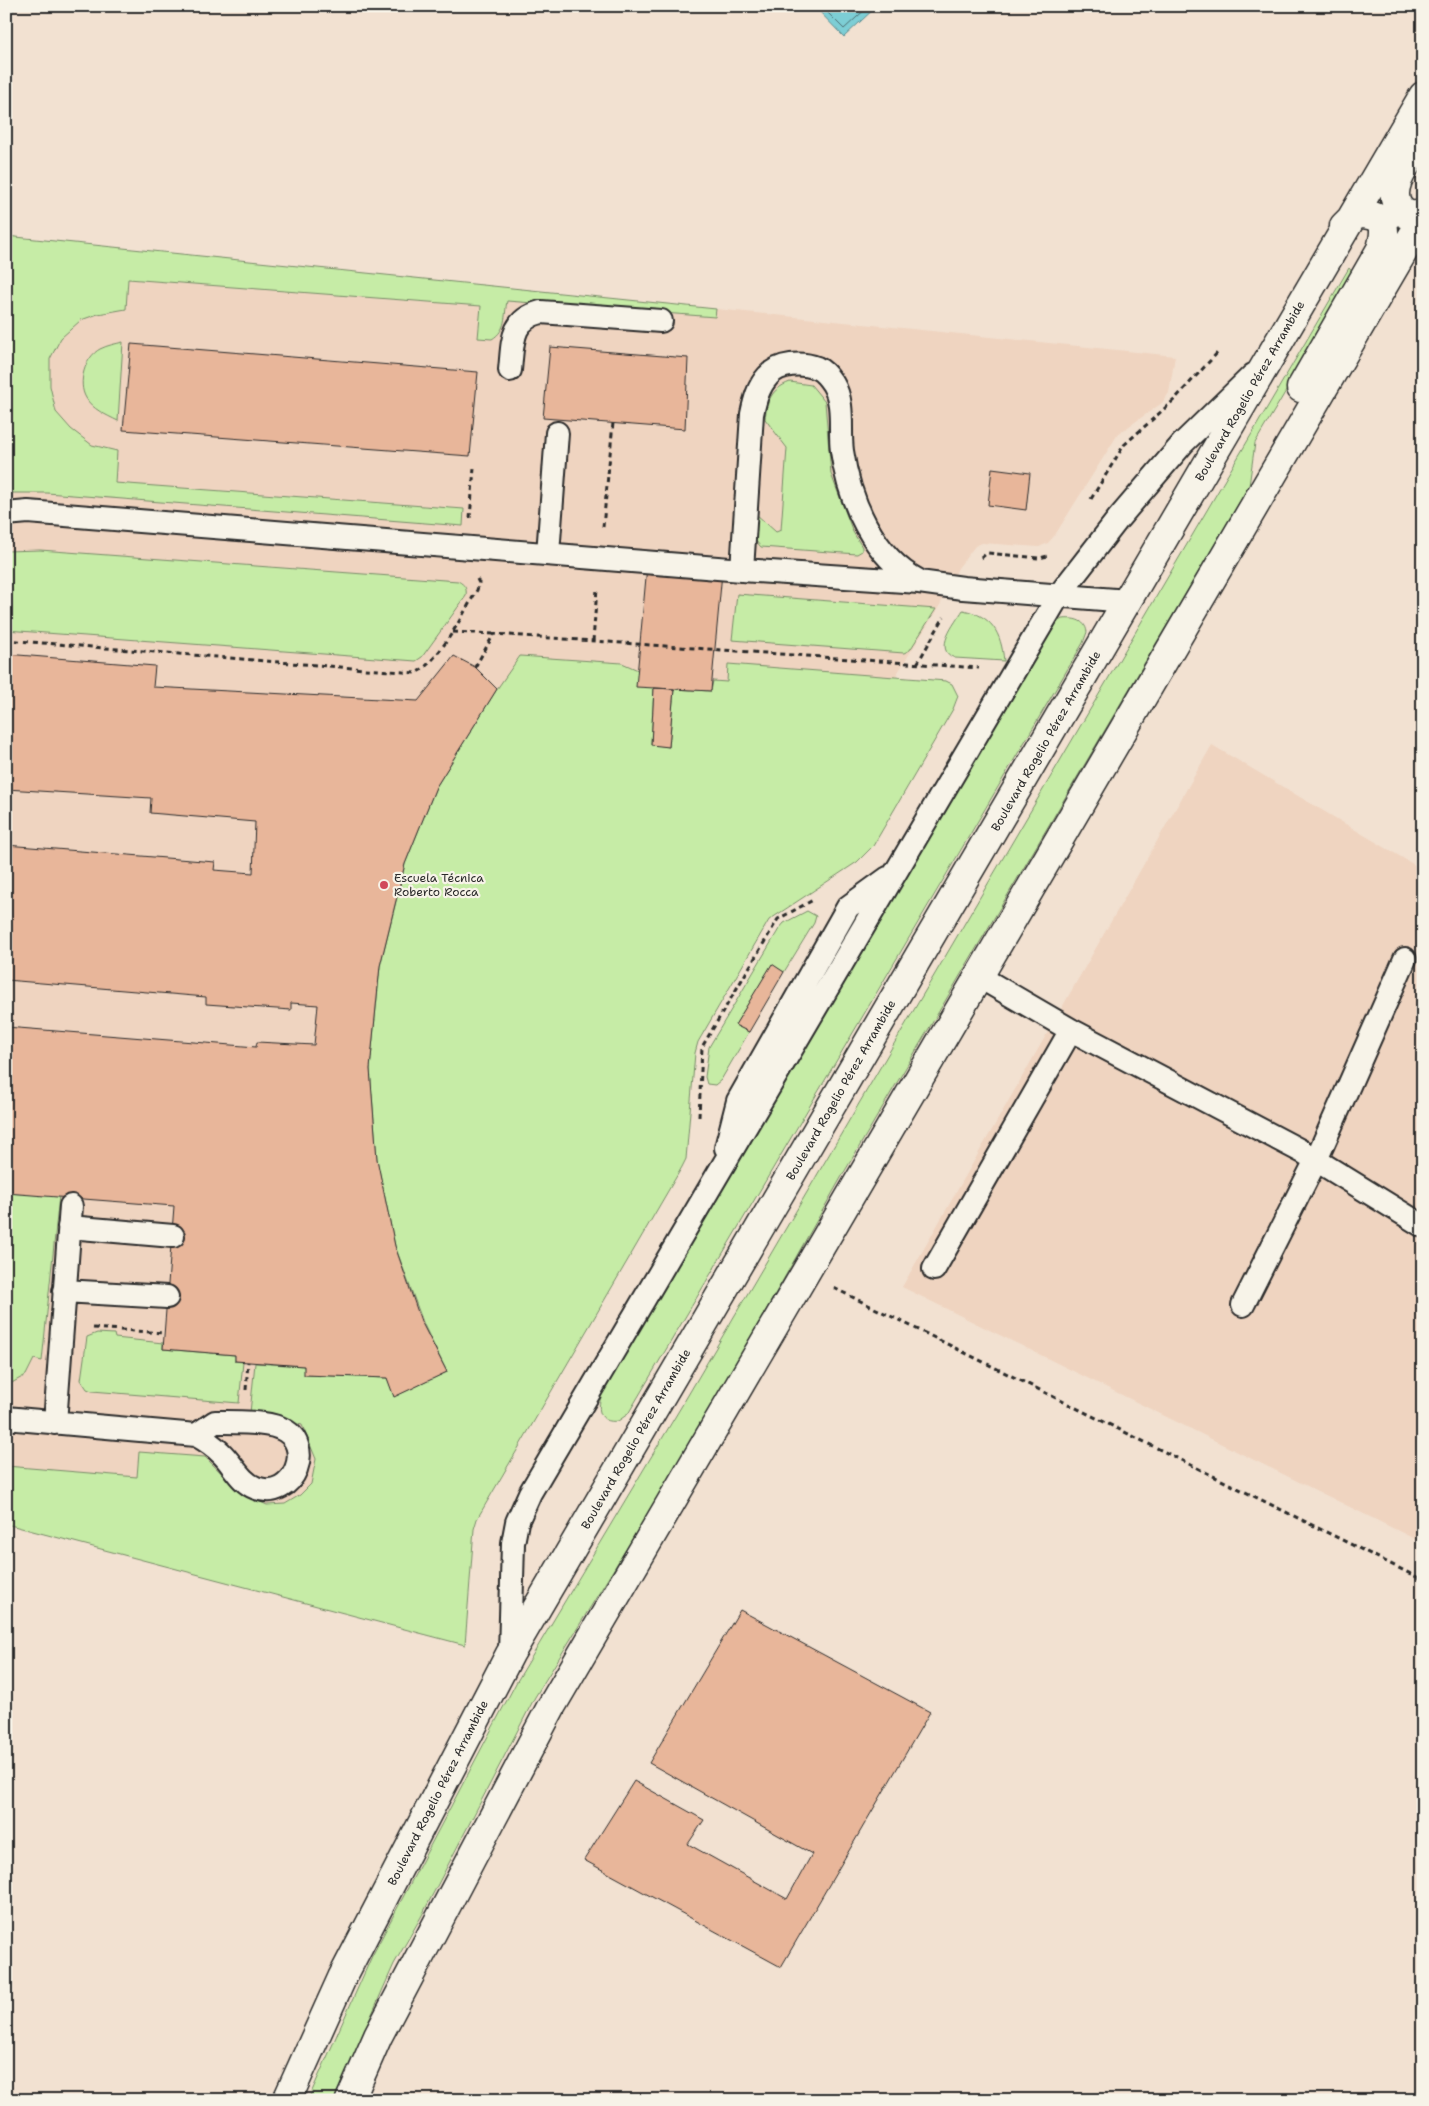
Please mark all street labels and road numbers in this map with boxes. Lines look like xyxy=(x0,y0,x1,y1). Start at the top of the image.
street label: Boulevard Rogelio Pérez Arrambide xyxy=(1192,298,1309,484)
street label: Boulevard Rogelio Pérez Arrambide xyxy=(988,648,1105,834)
street label: Boulevard Rogelio Pérez Arrambide xyxy=(783,997,900,1183)
street label: Boulevard Rogelio Pérez Arrambide xyxy=(578,1346,695,1532)
street label: Boulevard Rogelio Pérez Arrambide xyxy=(384,1697,492,1888)

